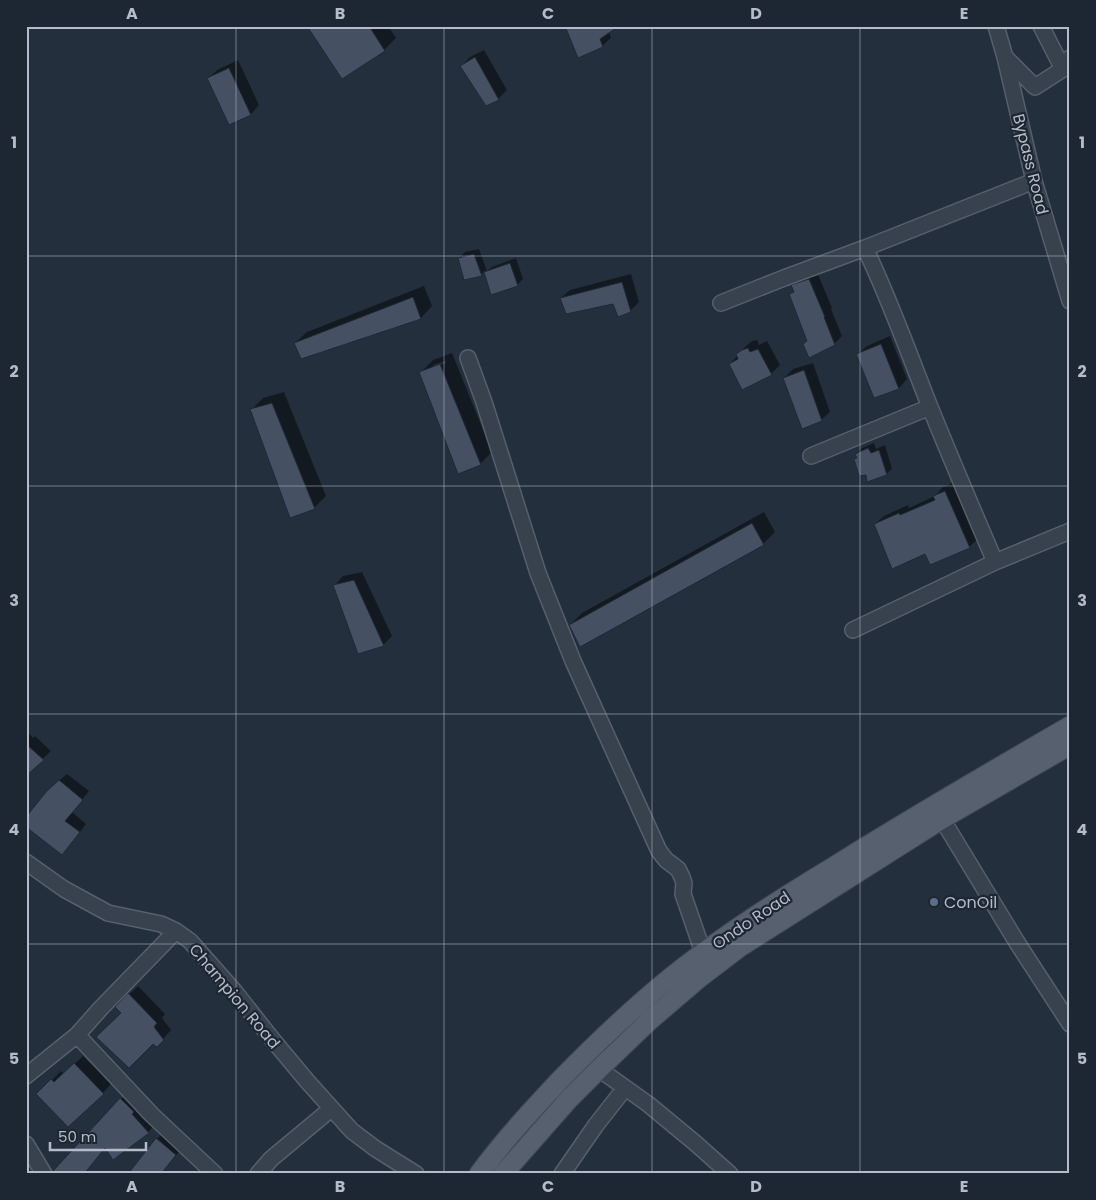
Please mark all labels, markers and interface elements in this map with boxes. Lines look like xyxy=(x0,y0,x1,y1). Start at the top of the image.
text: A xyxy=(126,2,138,25)
text: B xyxy=(335,2,345,25)
text: C xyxy=(542,2,554,25)
text: D xyxy=(750,2,762,25)
text: E xyxy=(960,2,968,25)
street label: Bypass Road xyxy=(1007,111,1054,217)
text: 1 xyxy=(11,131,17,154)
text: 1 xyxy=(1079,131,1085,154)
text: 2 xyxy=(9,360,19,383)
text: 2 xyxy=(1077,360,1087,383)
text: 3 xyxy=(9,589,19,612)
text: 3 xyxy=(1077,589,1087,612)
text: 4 xyxy=(9,818,20,841)
text: 4 xyxy=(1077,818,1088,841)
street label: Ondo Road xyxy=(708,886,795,955)
place label: ConOil xyxy=(944,891,997,914)
marker: ConOil xyxy=(928,896,940,908)
street label: Champion Road xyxy=(184,939,286,1054)
text: 5 xyxy=(9,1047,19,1070)
text: 5 xyxy=(1077,1047,1087,1070)
scale bar xyxy=(50,1120,146,1152)
text: 50 m xyxy=(58,1126,96,1147)
text: A xyxy=(126,1175,138,1198)
text: B xyxy=(335,1175,345,1198)
text: C xyxy=(542,1175,554,1198)
text: D xyxy=(750,1175,762,1198)
text: E xyxy=(960,1175,968,1198)

